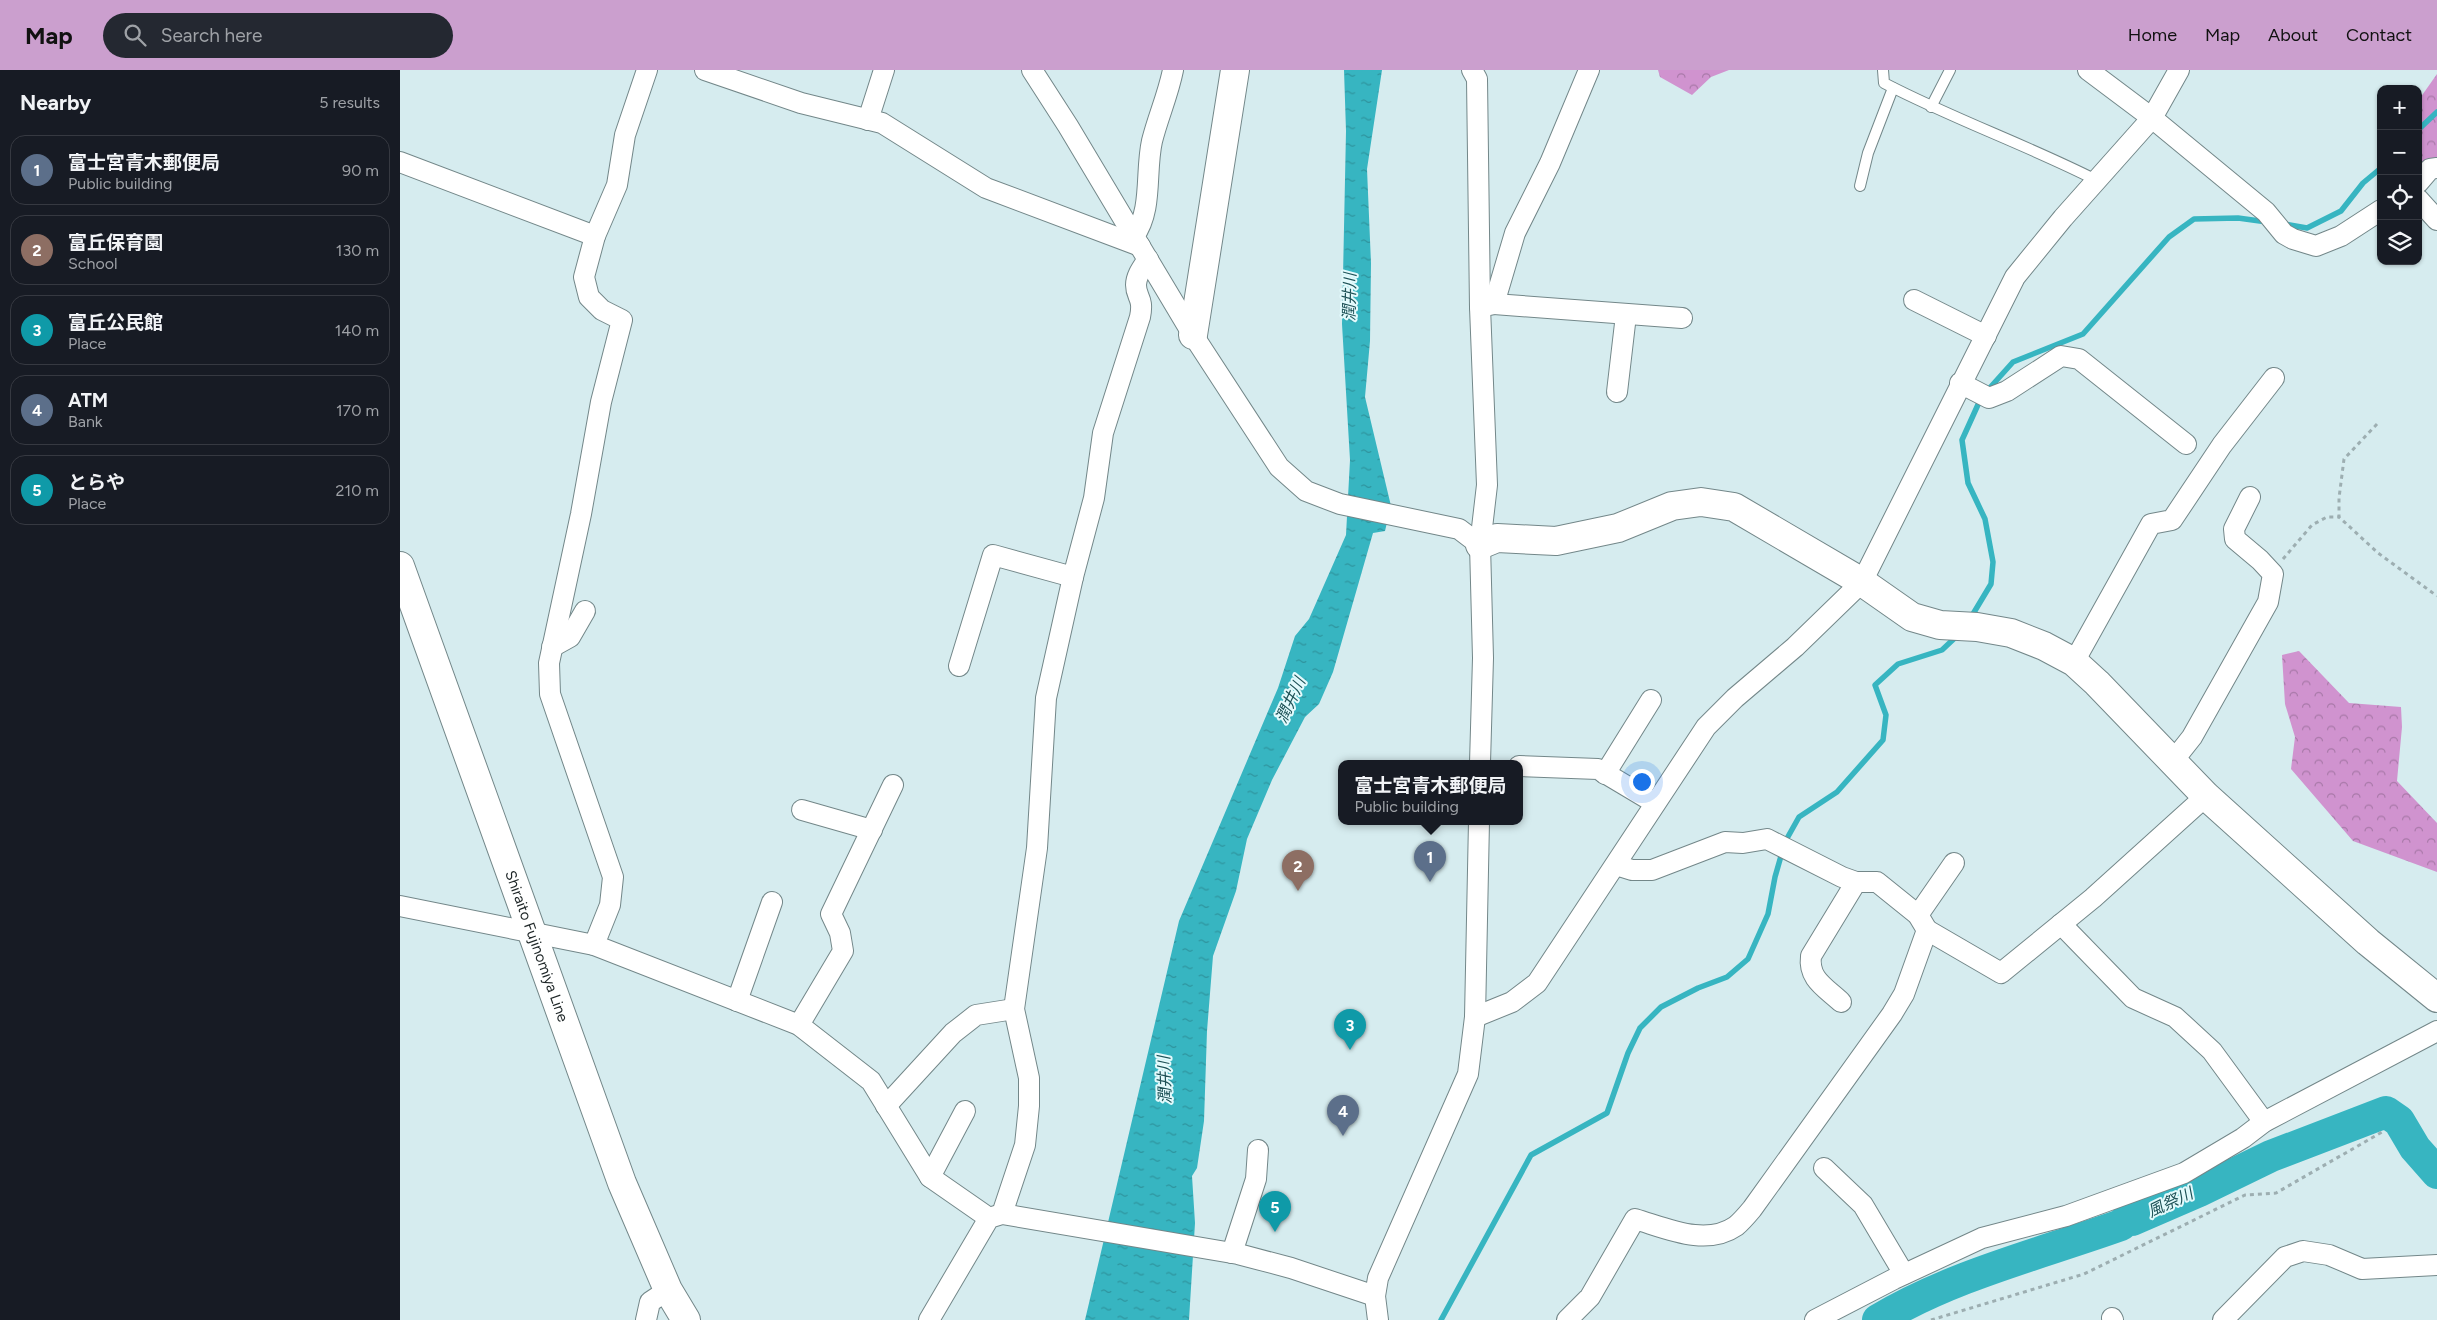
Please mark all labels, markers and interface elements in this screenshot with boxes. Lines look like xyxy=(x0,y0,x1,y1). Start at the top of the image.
search box xyxy=(103,13,453,58)
text: Map xyxy=(25,21,73,50)
icon: search xyxy=(121,21,149,49)
text: Search here xyxy=(161,24,262,47)
text: Home xyxy=(2128,24,2177,46)
text: Map xyxy=(2205,24,2240,46)
text: About xyxy=(2268,24,2318,46)
text: Contact xyxy=(2346,24,2412,46)
map controls xyxy=(2377,85,2422,265)
button: + xyxy=(2377,85,2422,130)
text: Nearby xyxy=(20,90,91,115)
text: 5 results xyxy=(319,93,380,112)
button: − xyxy=(2377,130,2422,175)
text: 富士宮青木郵便局 xyxy=(68,151,220,174)
text: 1 xyxy=(34,161,40,180)
text: 90 m xyxy=(342,161,379,180)
text: Public building xyxy=(68,174,172,193)
button: locate xyxy=(2377,175,2422,220)
button: layers xyxy=(2377,220,2422,265)
text: 富丘保育園 xyxy=(68,231,163,254)
text: 2 xyxy=(32,241,42,260)
text: 130 m xyxy=(336,241,379,260)
text: School xyxy=(68,254,118,273)
water label: 潤井川 xyxy=(1340,271,1359,321)
text: 富丘公民館 xyxy=(68,311,163,334)
text: 3 xyxy=(33,321,41,340)
text: 140 m xyxy=(335,321,379,340)
text: Place xyxy=(68,334,106,353)
text: ATM xyxy=(68,389,108,412)
text: 4 xyxy=(32,401,42,420)
text: 170 m xyxy=(336,401,379,420)
text: Bank xyxy=(68,412,103,431)
text: とらや xyxy=(68,471,125,494)
text: 5 xyxy=(32,481,42,500)
text: 210 m xyxy=(336,481,379,500)
text: Place xyxy=(68,494,106,513)
water label: 潤井川 xyxy=(1272,673,1310,726)
popup xyxy=(1338,760,1523,825)
your location xyxy=(1629,769,1655,795)
text: 富士宮青木郵便局 xyxy=(1354,774,1507,797)
text: Public building xyxy=(1354,797,1459,816)
pin: 1 xyxy=(1414,841,1446,882)
pin: 2 xyxy=(1282,850,1314,891)
street label: Shiraito Fujinomiya Line xyxy=(501,868,572,1024)
pin: 3 xyxy=(1334,1009,1366,1050)
water label: 潤井川 xyxy=(1154,1054,1175,1104)
pin: 4 xyxy=(1327,1095,1359,1136)
water label: 風祭川 xyxy=(2144,1183,2198,1221)
pin: 5 xyxy=(1259,1191,1291,1232)

